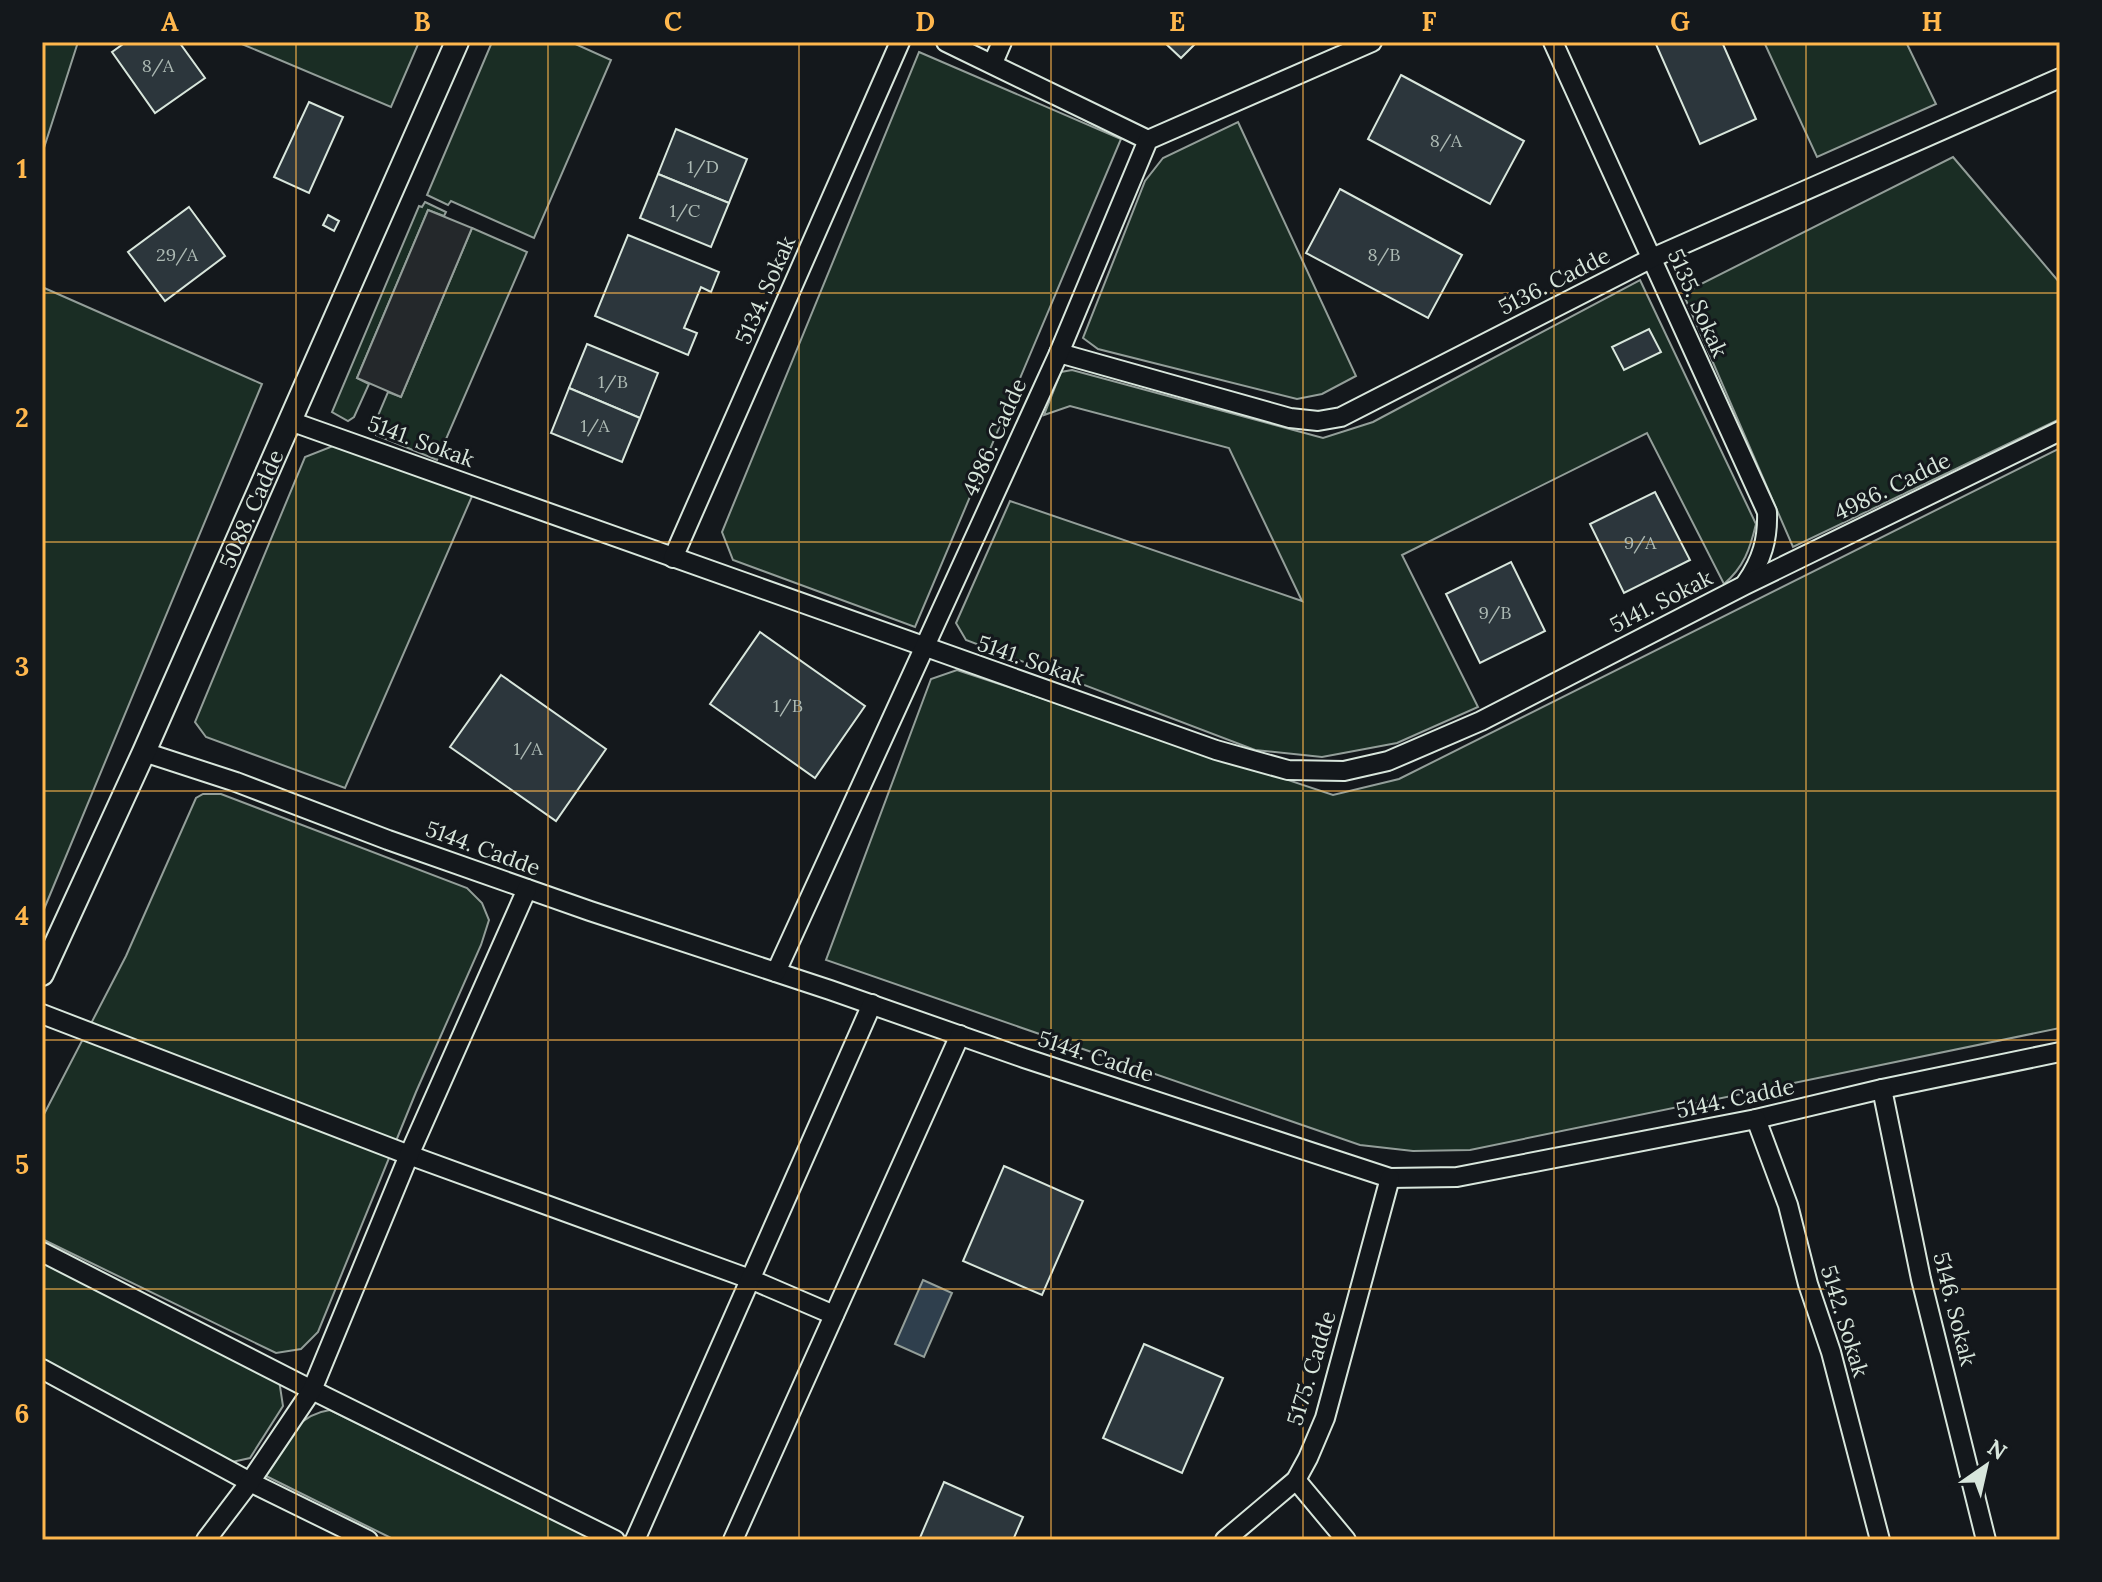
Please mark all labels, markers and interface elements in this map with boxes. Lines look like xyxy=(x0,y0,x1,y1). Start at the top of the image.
text: A xyxy=(161,5,179,38)
text: B xyxy=(413,5,431,38)
text: C xyxy=(664,5,682,38)
text: D xyxy=(915,5,935,38)
text: E xyxy=(1169,5,1185,38)
text: F xyxy=(1422,5,1437,38)
text: G xyxy=(1670,5,1690,38)
text: H xyxy=(1922,5,1942,38)
house number: 8/A xyxy=(142,54,175,77)
house number: 8/A xyxy=(1430,129,1463,152)
text: 1 xyxy=(17,152,27,185)
house number: 1/D xyxy=(687,155,719,178)
house number: 1/C xyxy=(670,199,701,222)
street label: 5134. Sokak xyxy=(729,231,801,349)
street label: 5136. Cadde xyxy=(1494,241,1614,321)
house number: 29/A xyxy=(156,243,199,266)
house number: 8/B xyxy=(1367,243,1401,266)
street label: 5135. Sokak xyxy=(1662,244,1734,362)
house number: 1/B xyxy=(598,370,628,393)
street label: 4986. Cadde xyxy=(956,374,1032,500)
text: 2 xyxy=(15,401,29,434)
street label: 5141. Sokak xyxy=(364,409,478,473)
house number: 1/A xyxy=(580,414,610,437)
street label: 5088. Cadde xyxy=(213,445,290,572)
street label: 4986. Cadde xyxy=(1829,446,1955,526)
house number: 9/A xyxy=(1624,531,1657,554)
street label: 5141. Sokak xyxy=(1605,563,1717,639)
house number: 9/B xyxy=(1478,601,1512,624)
street label: 5141. Sokak xyxy=(974,629,1088,691)
text: 3 xyxy=(15,650,29,683)
house number: 1/B xyxy=(773,694,803,717)
house number: 1/A xyxy=(513,737,543,760)
street label: 5144. Cadde xyxy=(422,814,544,882)
text: 4 xyxy=(15,899,29,932)
street label: 5144. Cadde xyxy=(1035,1024,1157,1088)
street label: 5144. Cadde xyxy=(1673,1072,1797,1124)
text: 5 xyxy=(15,1148,29,1181)
street label: 5146. Sokak xyxy=(1927,1249,1983,1369)
street label: 5142. Sokak xyxy=(1815,1262,1875,1380)
street label: 5175. Cadde xyxy=(1280,1307,1342,1429)
text: 6 xyxy=(15,1397,29,1430)
north arrow xyxy=(1946,1426,2026,1506)
text: N xyxy=(1982,1433,2012,1466)

